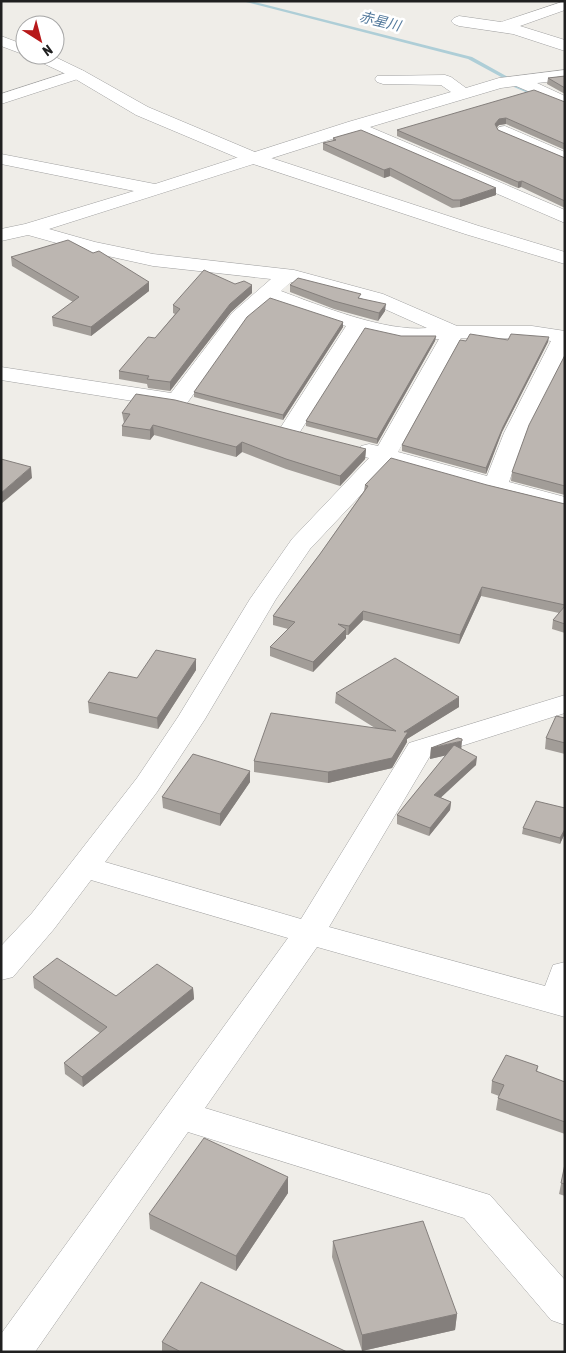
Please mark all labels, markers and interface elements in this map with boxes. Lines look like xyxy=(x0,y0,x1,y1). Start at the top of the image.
water label: 赤星川 xyxy=(358,8,404,34)
north arrow xyxy=(15,15,65,65)
text: N xyxy=(40,42,56,59)

